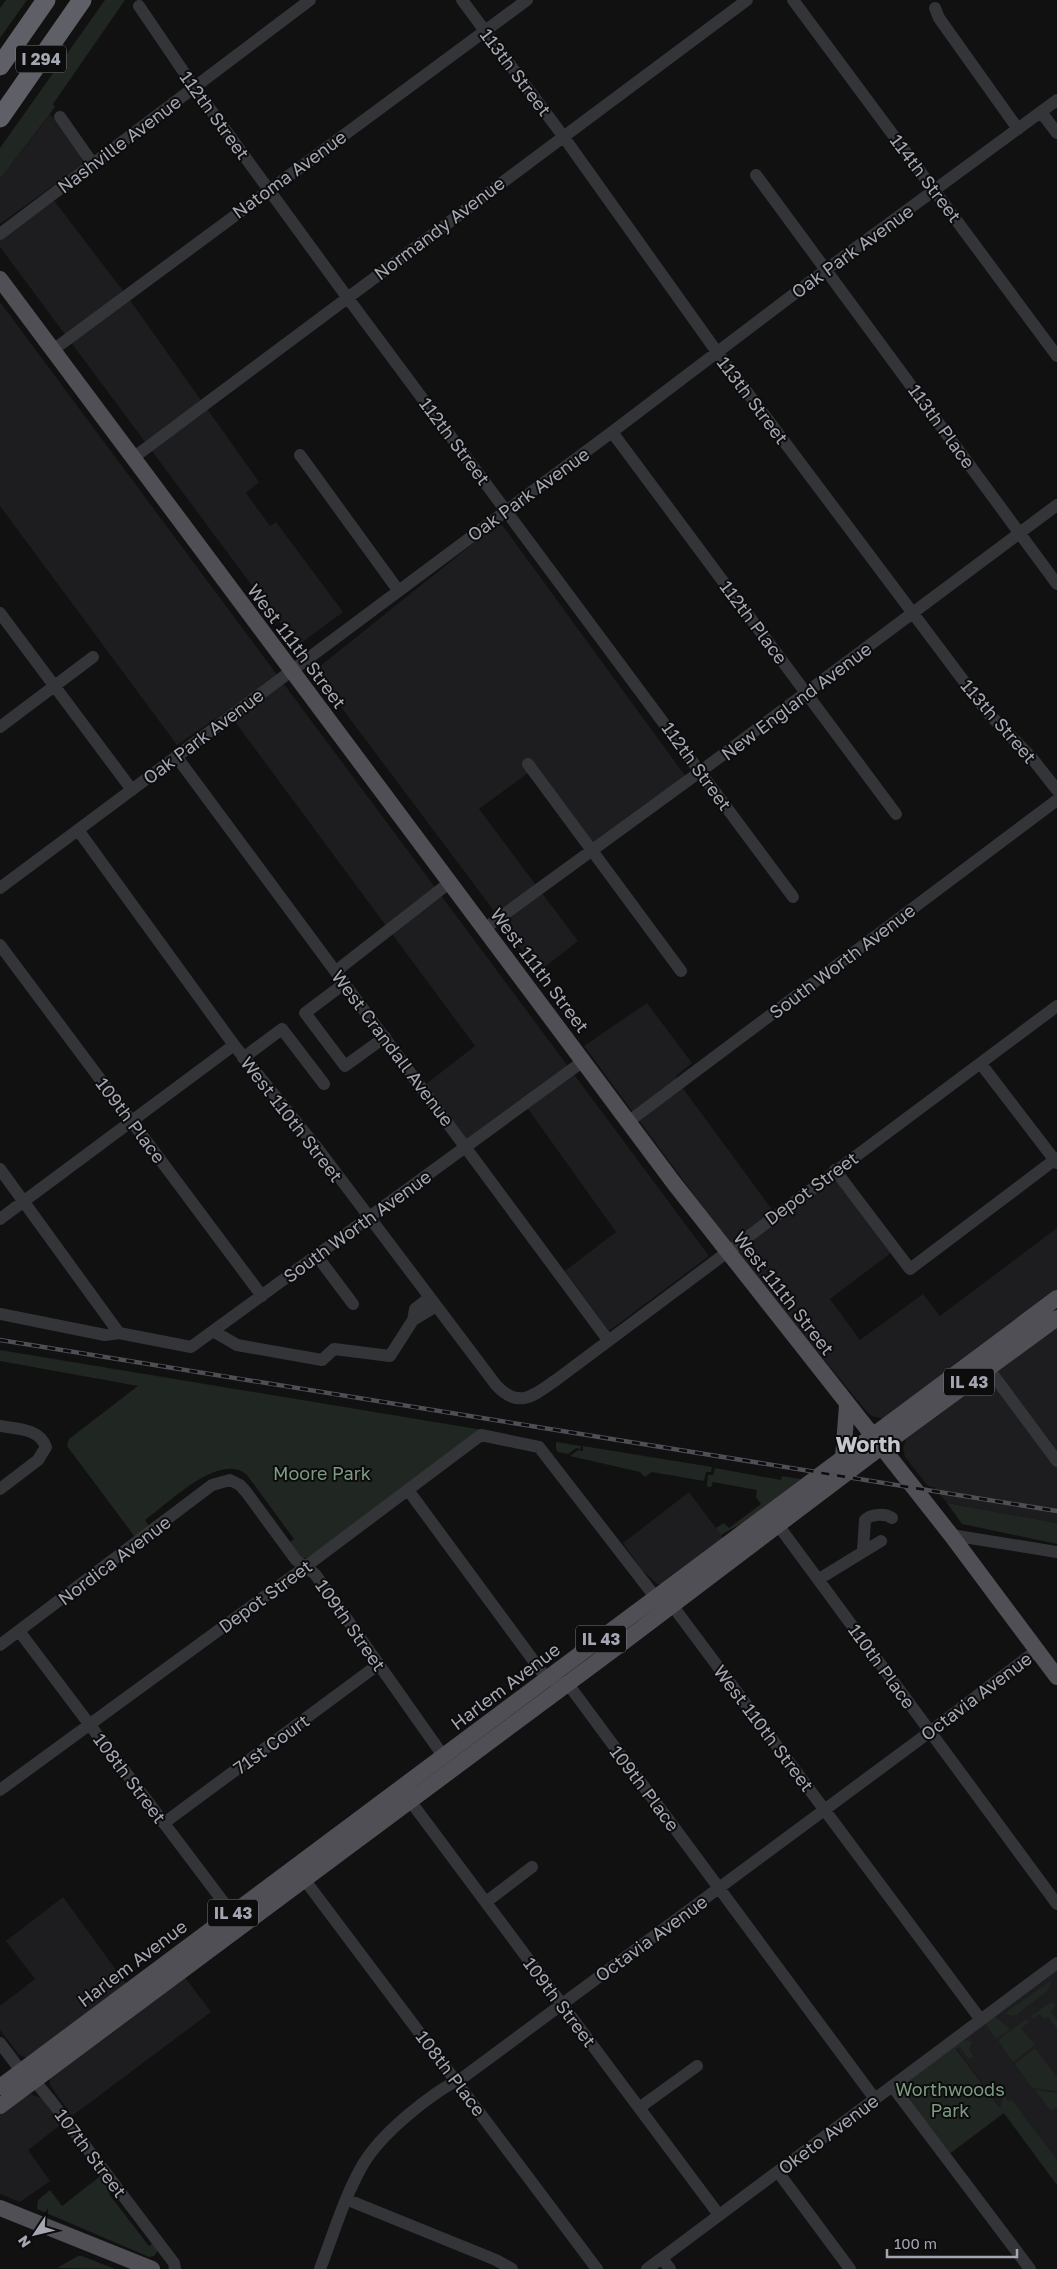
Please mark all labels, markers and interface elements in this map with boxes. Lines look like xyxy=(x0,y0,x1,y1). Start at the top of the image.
street label: 113th Street xyxy=(476,24,556,120)
road number: I 294 xyxy=(16,46,66,72)
street label: 112th Street xyxy=(176,66,254,164)
street label: Nashville Avenue xyxy=(53,90,185,198)
street label: Natoma Avenue xyxy=(228,125,350,223)
street label: 114th Street xyxy=(886,130,966,226)
street label: Normandy Avenue xyxy=(369,172,509,284)
street label: Oak Park Avenue xyxy=(787,199,917,303)
street label: 113th Street xyxy=(713,352,793,448)
street label: 113th Place xyxy=(904,380,980,472)
street label: 112th Street xyxy=(415,393,495,489)
street label: Oak Park Avenue xyxy=(463,442,593,546)
street label: 112th Place xyxy=(716,576,792,668)
street label: West 111th Street xyxy=(243,579,351,713)
street label: New England Avenue xyxy=(717,637,875,765)
street label: 113th Street xyxy=(957,675,1041,767)
street label: Oak Park Avenue xyxy=(138,684,268,788)
street label: 112th Street xyxy=(658,717,736,815)
street label: South Worth Avenue xyxy=(765,899,919,1023)
street label: West 111th Street xyxy=(486,903,594,1037)
street label: West Crandall Avenue xyxy=(327,966,459,1130)
street label: West 110th Street xyxy=(236,1052,348,1186)
street label: 109th Place xyxy=(92,1073,170,1167)
street label: Depot Street xyxy=(760,1147,862,1229)
street label: South Worth Avenue xyxy=(279,1165,435,1287)
street label: West 111th Street xyxy=(729,1227,839,1359)
road number: IL 43 xyxy=(944,1368,994,1395)
district label: Worth xyxy=(835,1430,901,1457)
park label: Moore Park xyxy=(273,1462,371,1484)
street label: Nordica Avenue xyxy=(53,1511,175,1609)
street label: Depot Street xyxy=(214,1555,316,1637)
street label: 109th Street xyxy=(311,1575,391,1675)
street label: 110th Place xyxy=(844,1619,920,1713)
road number: IL 43 xyxy=(576,1626,626,1652)
street label: Harlem Avenue xyxy=(446,1638,564,1734)
street label: Octavia Avenue xyxy=(916,1647,1036,1745)
street label: West 110th Street xyxy=(709,1660,819,1796)
street label: 71st Court xyxy=(229,1709,313,1779)
street label: 108th Street xyxy=(89,1729,171,1827)
street label: 109th Place xyxy=(606,1741,684,1835)
street label: Octavia Avenue xyxy=(591,1890,711,1986)
road number: IL 43 xyxy=(208,1900,258,1926)
street label: Harlem Avenue xyxy=(73,1915,191,2011)
street label: 109th Street xyxy=(519,1953,601,2051)
street label: 108th Place xyxy=(412,2026,490,2120)
park label: Worthwoods Park xyxy=(895,2078,1005,2121)
street label: Oketo Avenue xyxy=(774,2089,882,2179)
street label: 107th Street xyxy=(50,2104,132,2202)
north arrow xyxy=(10,2209,60,2259)
scale bar xyxy=(887,2226,1017,2258)
text: N xyxy=(14,2233,34,2251)
text: 100 m xyxy=(894,2234,937,2252)

